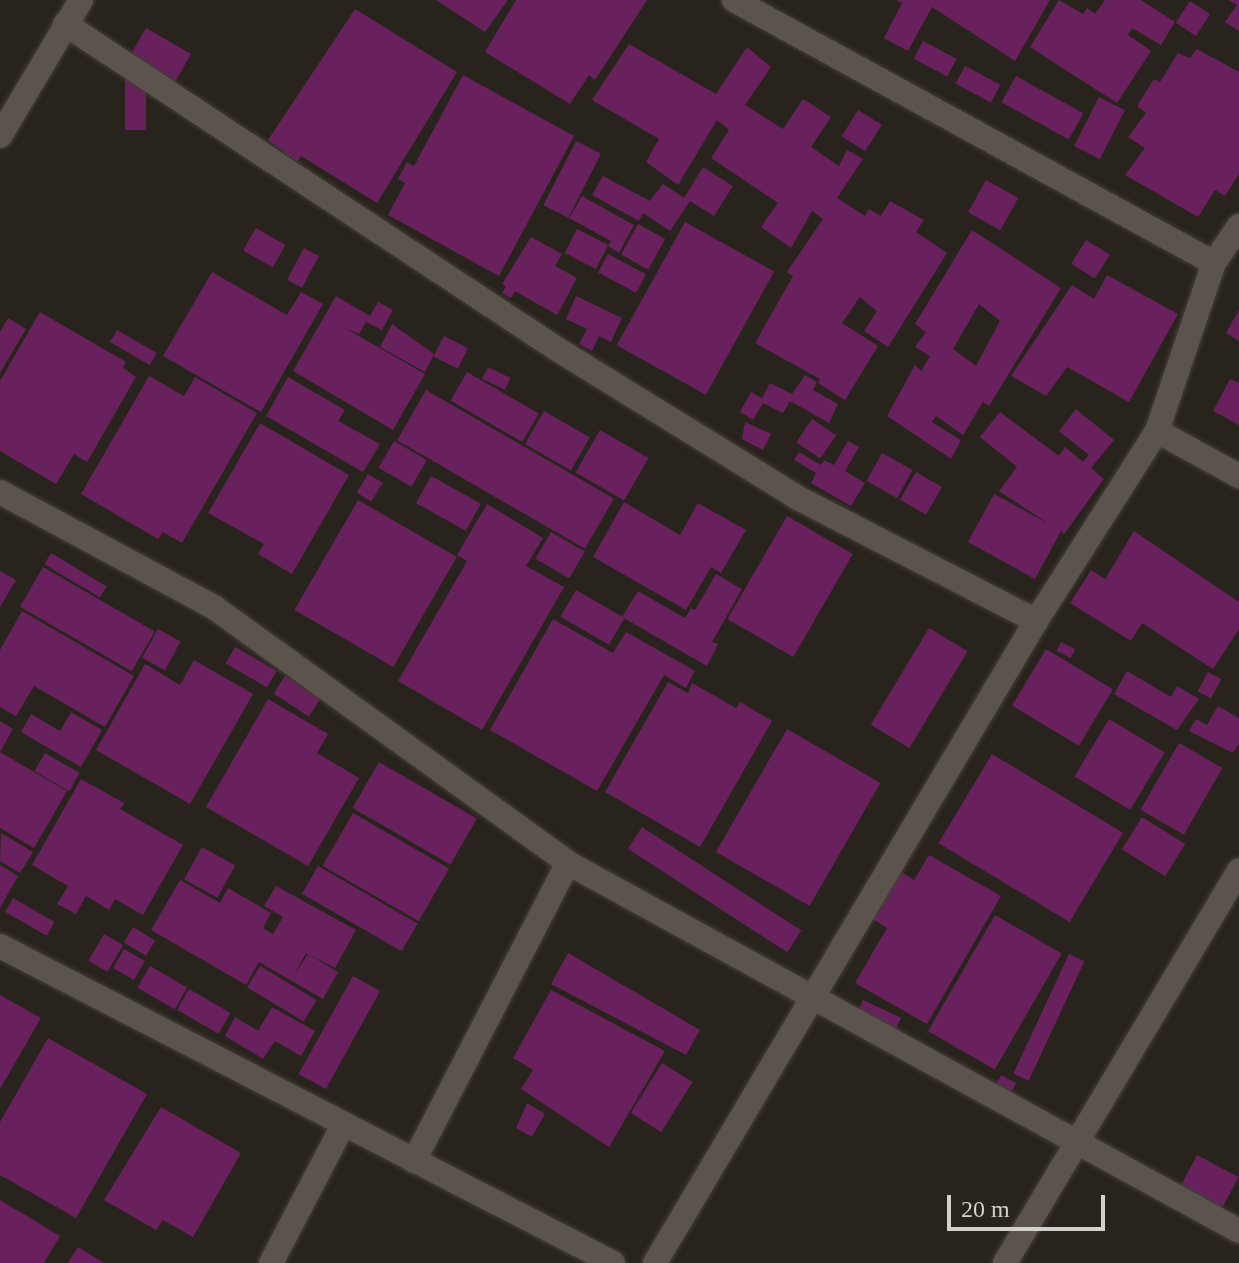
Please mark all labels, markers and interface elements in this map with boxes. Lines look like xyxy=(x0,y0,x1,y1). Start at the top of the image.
scale bar xyxy=(951,1179,1109,1229)
text: 20 m xyxy=(961,1196,1010,1222)

